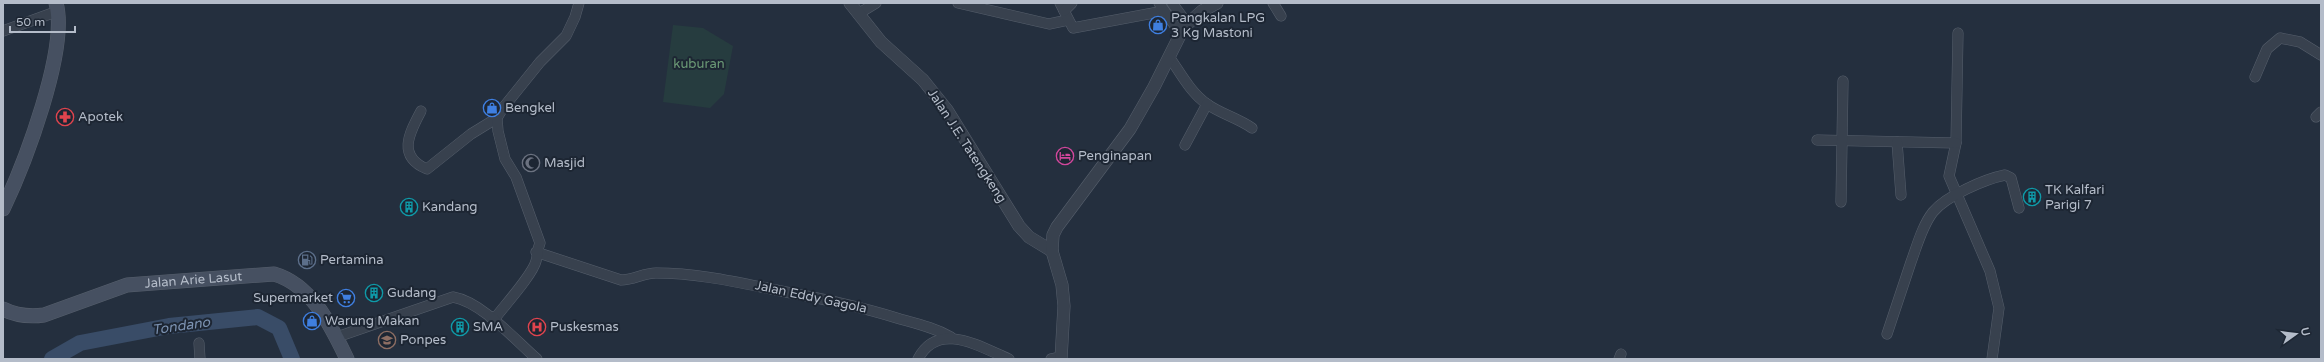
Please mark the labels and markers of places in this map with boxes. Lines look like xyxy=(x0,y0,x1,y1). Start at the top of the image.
place label: Pangkalan LPG 3 Kg Mastoni xyxy=(1171,10,1265,41)
shop icon: Pangkalan LPG 3 Kg Mastoni xyxy=(1148,15,1168,35)
shop icon: Bengkel xyxy=(482,98,502,118)
place label: Bengkel xyxy=(505,100,555,116)
pharmacy icon: Apotek xyxy=(55,107,75,127)
place label: Apotek xyxy=(78,109,123,125)
hotel icon: Penginapan xyxy=(1055,146,1075,166)
place label: Penginapan xyxy=(1078,148,1152,164)
mosque icon: Masjid xyxy=(521,153,541,173)
place label: Masjid xyxy=(544,155,585,171)
place label: TK Kalfari Parigi 7 xyxy=(2045,182,2105,213)
building icon: TK Kalfari Parigi 7 xyxy=(2022,187,2042,207)
building icon: Kandang xyxy=(399,197,419,217)
place label: Kandang xyxy=(422,199,478,215)
fuel station icon: Pertamina xyxy=(297,250,317,270)
place label: Pertamina xyxy=(320,252,384,268)
building icon: Gudang xyxy=(364,283,384,303)
place label: Gudang xyxy=(387,285,436,301)
supermarket icon: Supermarket xyxy=(336,288,356,308)
place label: Supermarket xyxy=(253,290,333,306)
shop icon: Warung Makan xyxy=(302,311,322,331)
place label: Warung Makan xyxy=(325,313,419,329)
building icon: SMA xyxy=(450,317,470,337)
hospital icon: Puskesmas xyxy=(527,317,547,337)
place label: SMA xyxy=(473,319,504,335)
place label: Puskesmas xyxy=(550,319,619,335)
school or university icon: Ponpes xyxy=(377,330,397,350)
place label: Ponpes xyxy=(400,332,446,348)

